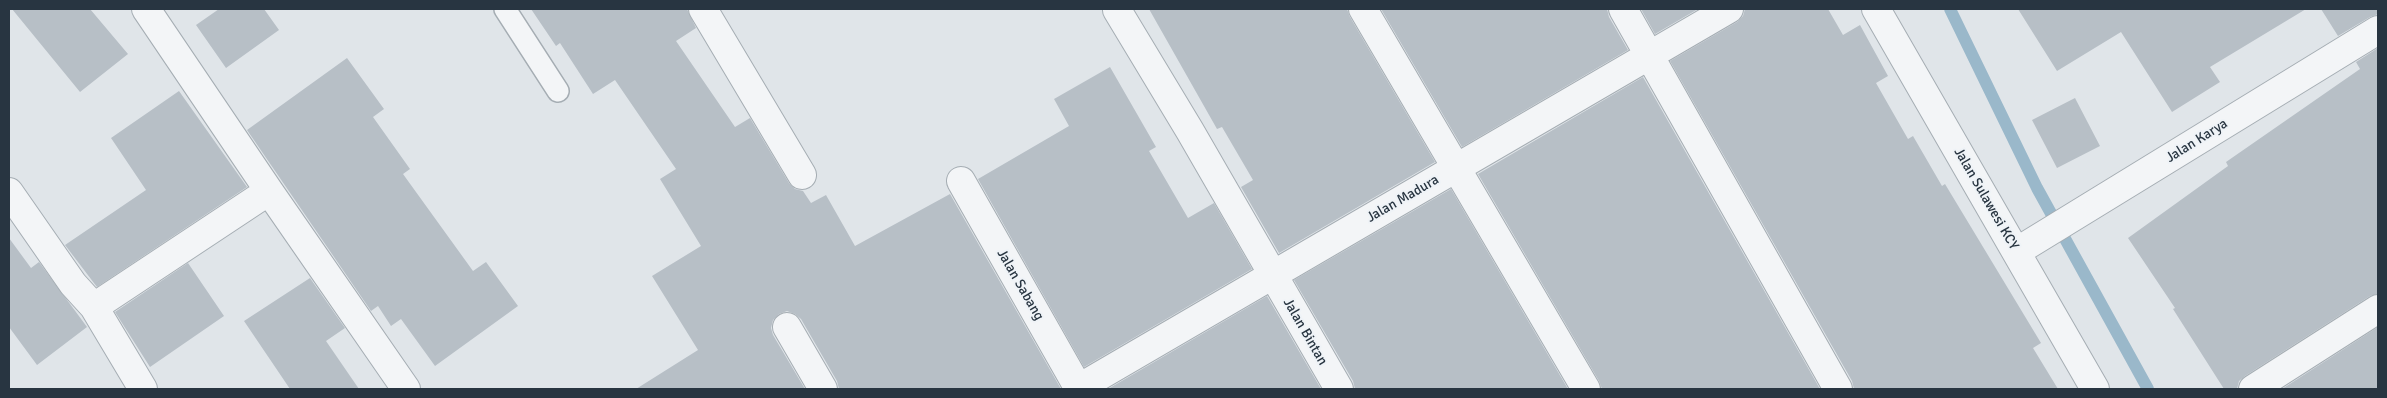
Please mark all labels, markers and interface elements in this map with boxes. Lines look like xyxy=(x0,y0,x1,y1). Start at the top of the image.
street label: Jalan Karya xyxy=(2163,115,2231,167)
street label: Jalan Sulawesi KCY xyxy=(1950,145,2022,253)
street label: Jalan Madura xyxy=(1364,172,1442,226)
street label: Jalan Sabang xyxy=(993,246,1047,324)
street label: Jalan Bintan xyxy=(1279,296,1331,368)

